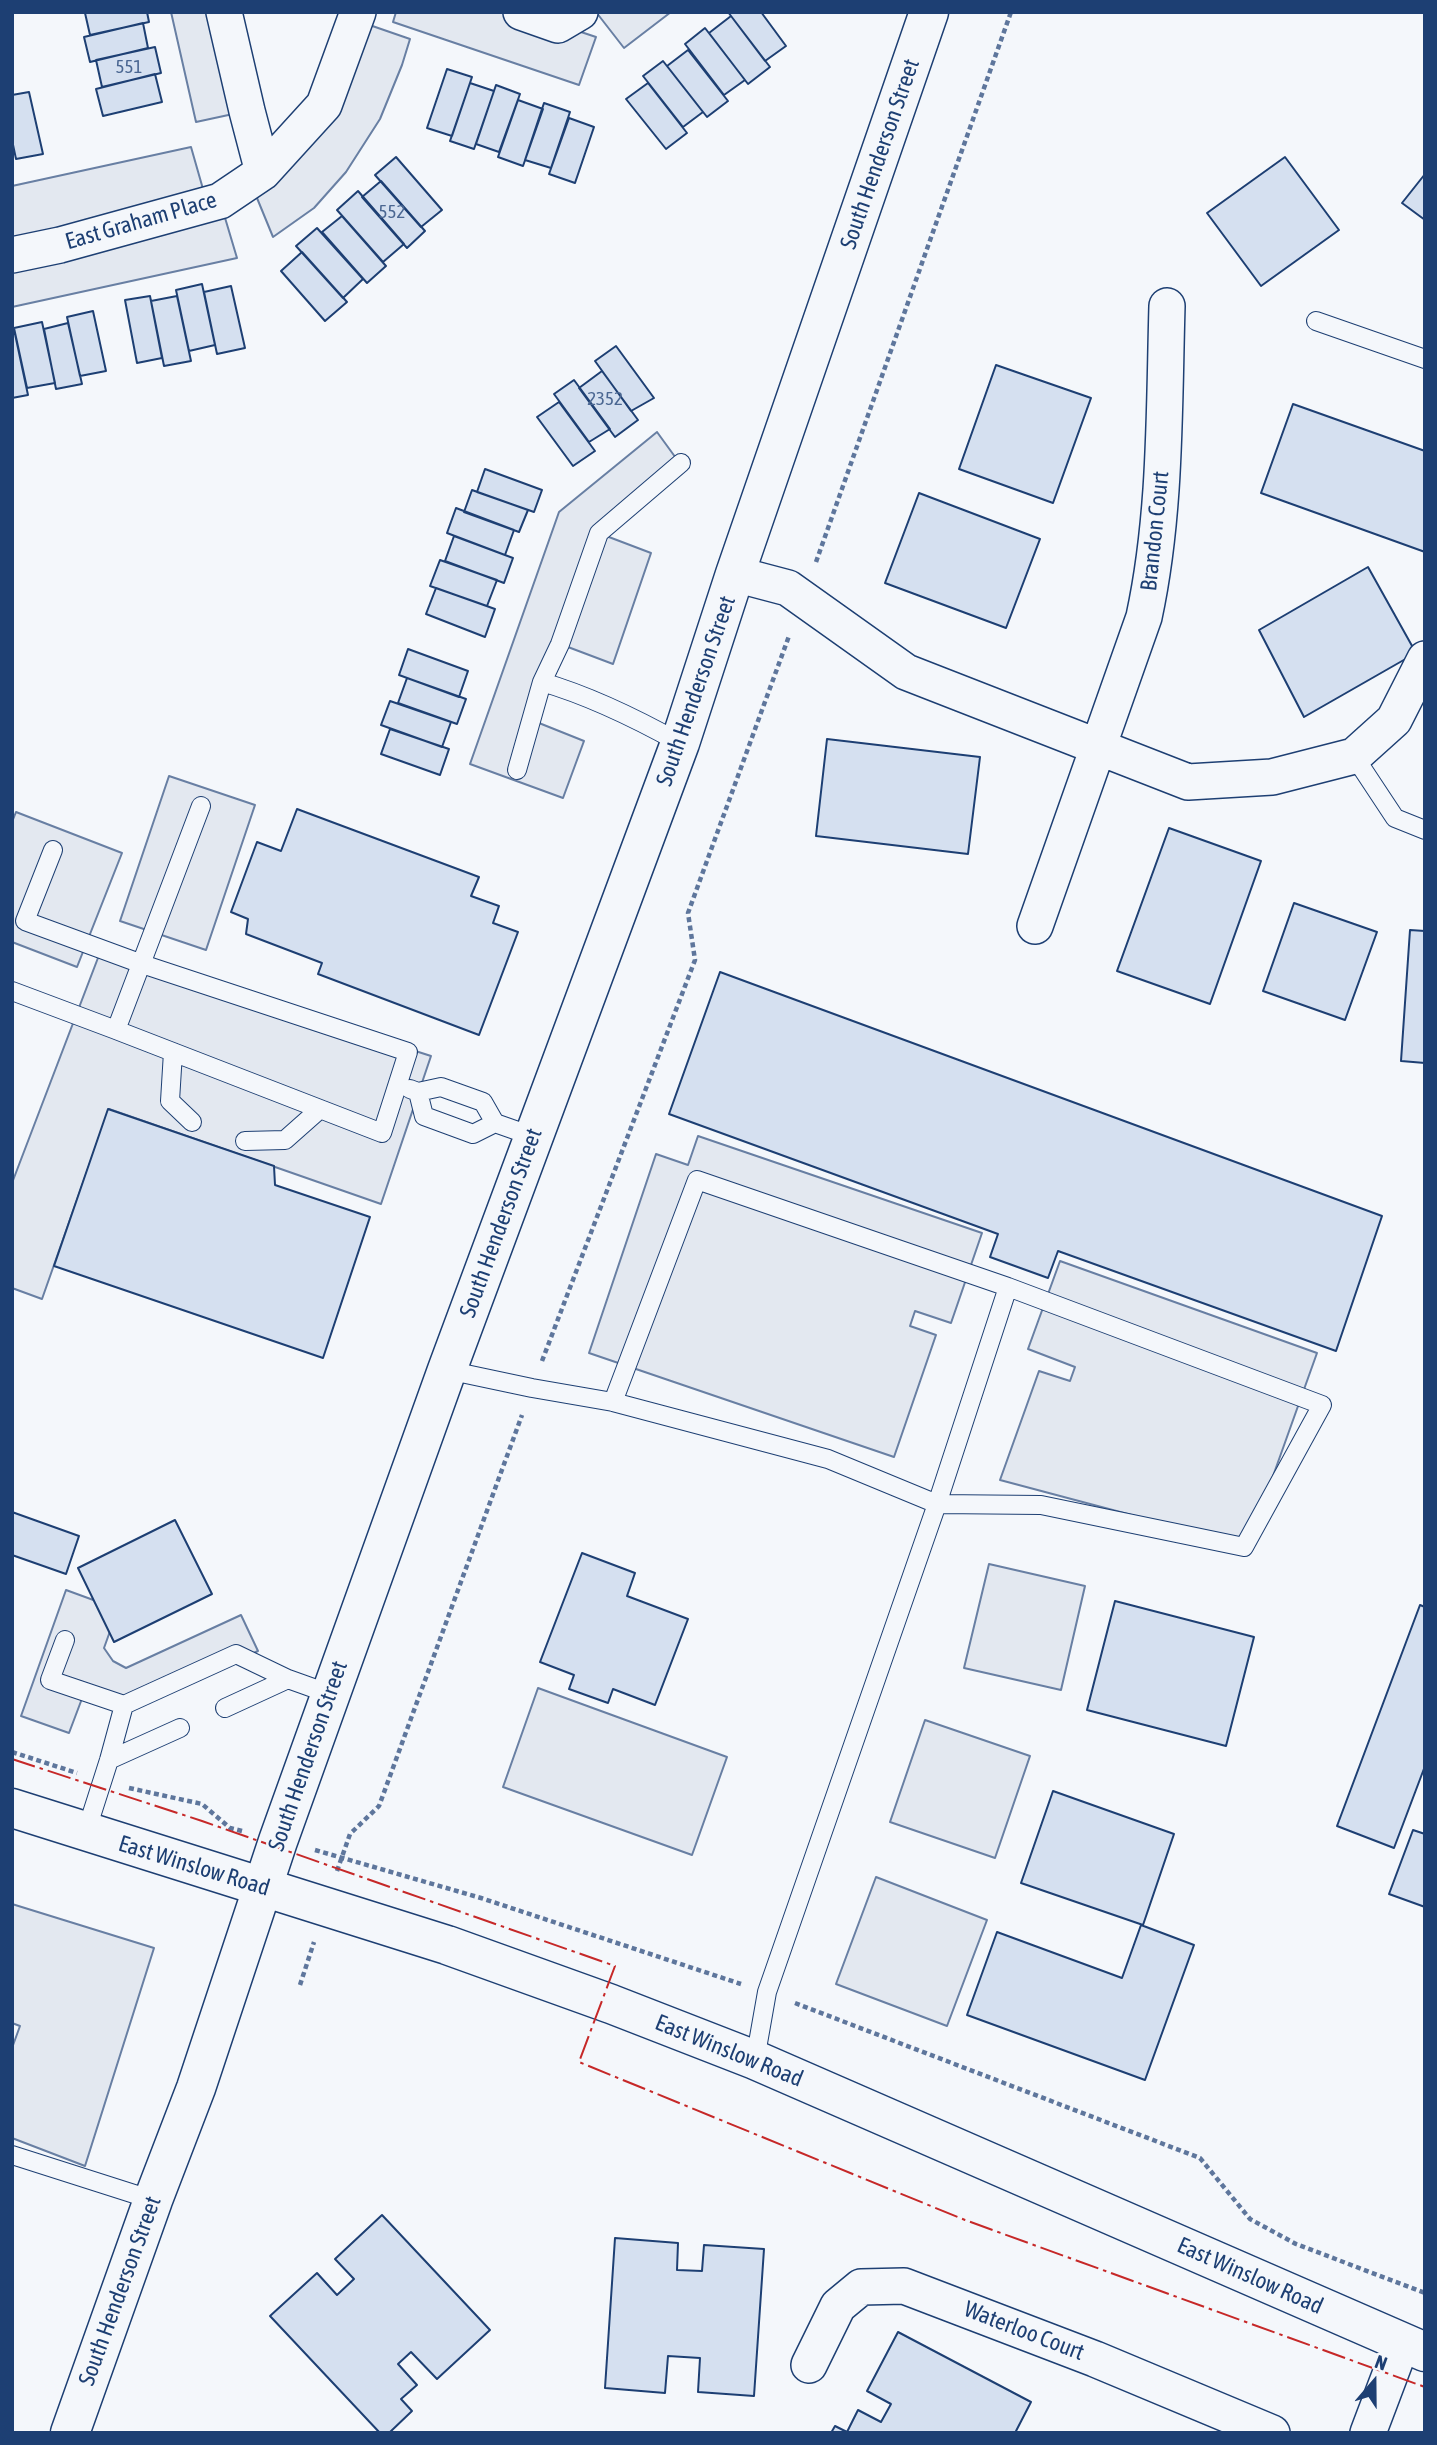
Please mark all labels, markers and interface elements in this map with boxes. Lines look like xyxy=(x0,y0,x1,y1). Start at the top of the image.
street label: South Henderson Street xyxy=(835,55,925,253)
house number: 551 xyxy=(116,56,142,78)
street label: East Graham Place xyxy=(62,186,220,256)
house number: 552 xyxy=(379,201,405,223)
house number: 2352 xyxy=(587,388,623,410)
street label: Brandon Court xyxy=(1135,470,1175,592)
street label: South Henderson Street xyxy=(651,592,741,790)
street label: South Henderson Street xyxy=(454,1125,548,1321)
street label: South Henderson Street xyxy=(263,1657,353,1855)
street label: East Winslow Road xyxy=(115,1830,273,1902)
street label: East Winslow Road xyxy=(651,2009,807,2093)
street label: South Henderson Street xyxy=(73,2193,167,2389)
street label: East Winslow Road xyxy=(1173,2231,1327,2321)
street label: Waterloo Court xyxy=(960,2295,1088,2367)
north arrow xyxy=(1339,2347,1409,2417)
text: N xyxy=(1372,2350,1390,2375)

